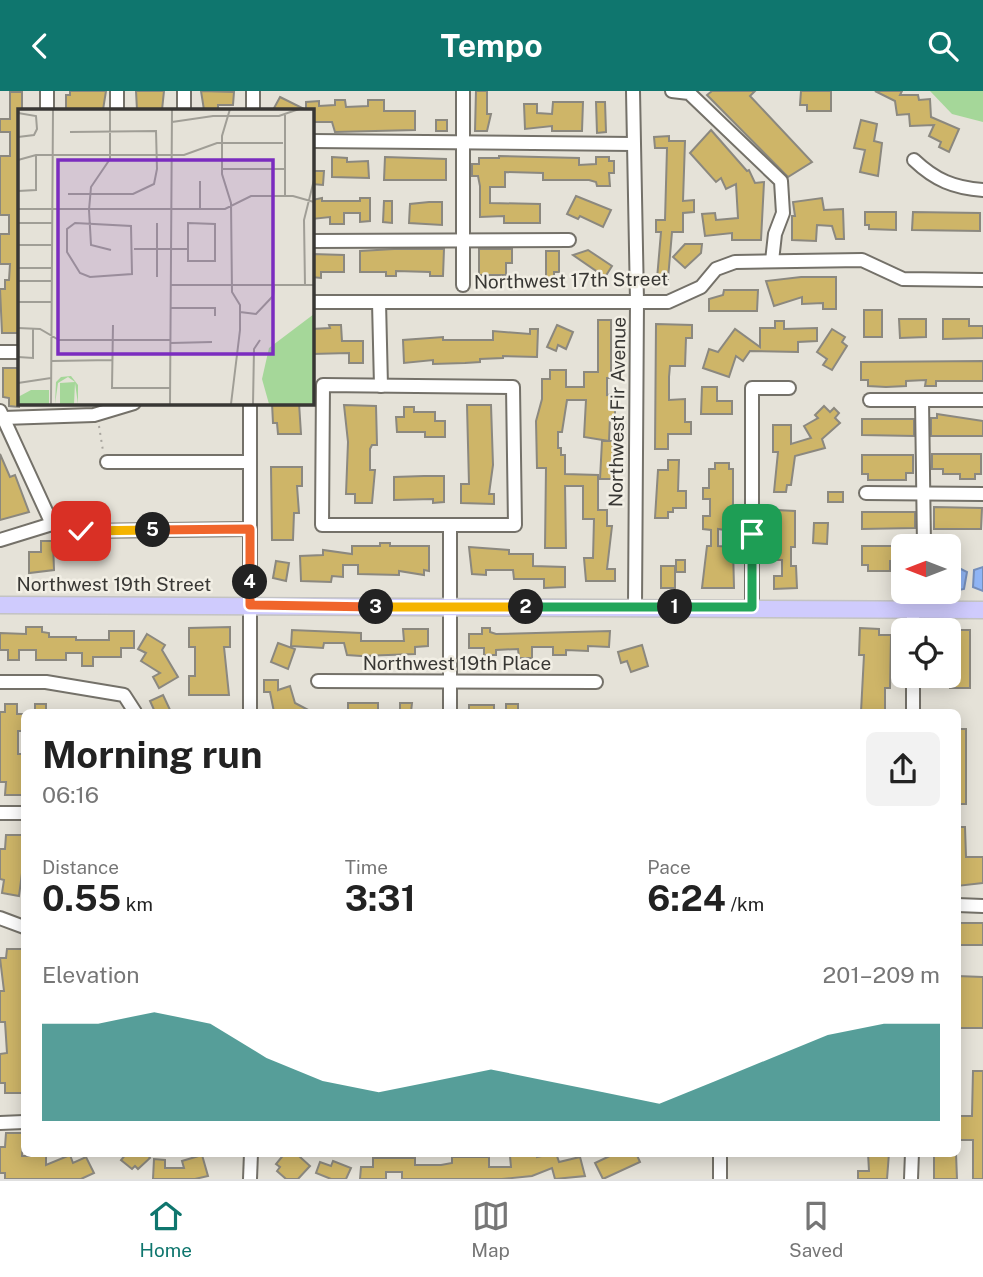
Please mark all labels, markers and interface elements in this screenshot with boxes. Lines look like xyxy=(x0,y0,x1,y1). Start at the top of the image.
icon: back xyxy=(21,27,59,65)
text: Tempo xyxy=(440,27,543,64)
icon: search xyxy=(924,27,962,65)
inset map xyxy=(18,109,313,404)
street label: Northwest 17th Street xyxy=(474,267,668,293)
street label: Northwest Fir Avenue xyxy=(604,317,630,507)
pin xyxy=(51,501,111,561)
pin xyxy=(722,504,782,564)
icon: check xyxy=(62,512,100,550)
pin: 5 xyxy=(136,513,170,548)
icon: arrive xyxy=(733,515,771,553)
text: 5 xyxy=(146,518,159,540)
north arrow xyxy=(891,534,961,604)
map controls xyxy=(891,534,961,688)
pin: 4 xyxy=(232,565,268,599)
text: 4 xyxy=(243,570,256,592)
street label: Northwest 19th Street xyxy=(17,573,211,595)
pin: 3 xyxy=(358,589,394,625)
pin: 2 xyxy=(508,589,544,625)
pin: 1 xyxy=(658,589,692,625)
text: 3 xyxy=(369,595,382,617)
text: 2 xyxy=(519,595,532,617)
text: 1 xyxy=(670,595,679,617)
button: locate xyxy=(891,618,961,688)
street label: Northwest 19th Place xyxy=(363,652,551,674)
text: Morning run xyxy=(42,732,263,777)
button: share xyxy=(866,732,940,806)
text: 06:16 xyxy=(42,781,99,808)
text: Distance xyxy=(42,856,119,878)
text: Time xyxy=(345,856,388,878)
text: Pace xyxy=(647,856,691,878)
text: 0.55 xyxy=(42,878,121,919)
text: 3:31 xyxy=(345,878,416,919)
text: 6:24 xyxy=(647,878,726,919)
text: km xyxy=(121,893,153,915)
text: /km xyxy=(726,893,764,915)
text: Elevation xyxy=(42,961,140,988)
text: 201–209 m xyxy=(823,961,940,988)
tab: Home xyxy=(140,1197,192,1261)
tab: Map xyxy=(471,1197,510,1261)
tab: Saved xyxy=(789,1197,843,1261)

